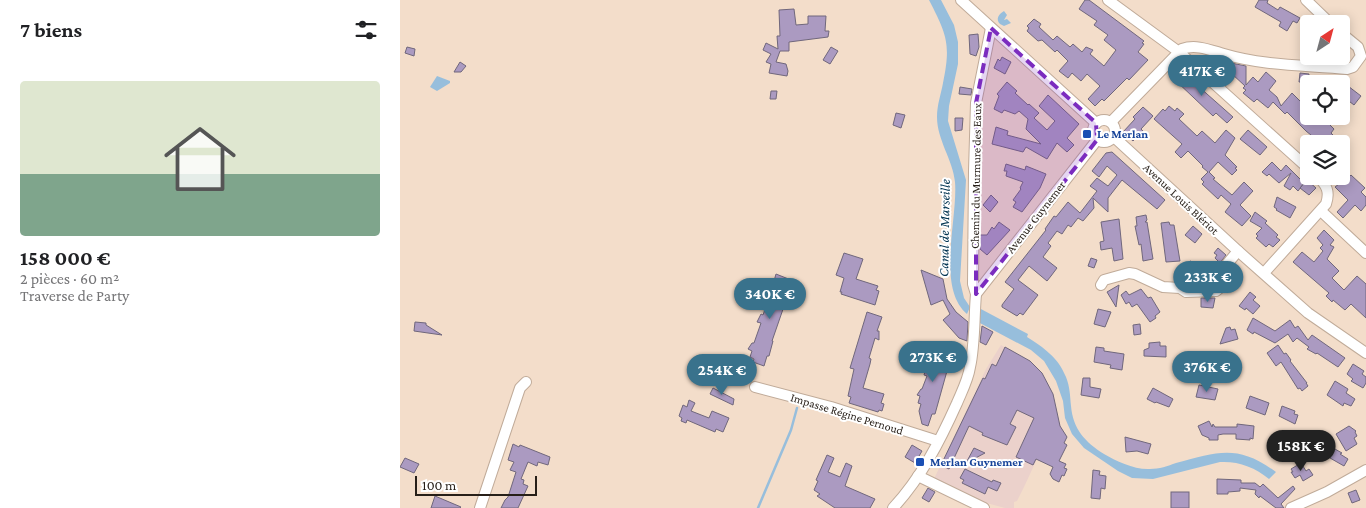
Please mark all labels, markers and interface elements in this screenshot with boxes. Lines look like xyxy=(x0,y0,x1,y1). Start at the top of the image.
north arrow xyxy=(1300,15,1350,65)
map controls xyxy=(1300,15,1350,185)
icon: filters xyxy=(352,16,380,44)
text: 7 biens xyxy=(20,18,82,42)
pin: 417K € xyxy=(1161,54,1243,97)
text: 417K € xyxy=(1179,62,1225,79)
button: locate xyxy=(1300,75,1350,125)
street label: Chemin du Murmure des Eaux xyxy=(968,103,984,249)
icon: home xyxy=(155,114,245,204)
place label: Le Merlan xyxy=(1097,127,1148,141)
marker: Le Merlan xyxy=(1081,128,1093,140)
button: layers xyxy=(1300,135,1350,185)
street label: Avenue Louis Blériot xyxy=(1140,160,1222,238)
street label: Avenue Guynemer xyxy=(1003,177,1069,256)
water label: Canal de Marseille xyxy=(935,178,953,277)
text: 158 000 € xyxy=(20,246,111,270)
pin: 233K € xyxy=(1167,260,1249,303)
text: 233K € xyxy=(1184,268,1232,285)
text: 2 pièces · 60 m² xyxy=(20,270,119,287)
pin: 340K € xyxy=(729,278,811,320)
text: 340K € xyxy=(745,285,795,302)
text: Traverse de Party xyxy=(20,287,129,304)
pin: 273K € xyxy=(892,340,974,383)
text: 273K € xyxy=(910,348,956,365)
pin: 376K € xyxy=(1166,350,1248,393)
pin: 254K € xyxy=(681,354,763,396)
text: 376K € xyxy=(1183,358,1231,375)
text: 254K € xyxy=(698,361,746,378)
street label: Impasse Régine Pernoud xyxy=(789,390,906,438)
pin: 158K € xyxy=(1260,430,1342,472)
text: 158K € xyxy=(1278,437,1324,454)
place label: Merlan Guynemer xyxy=(930,455,1023,469)
marker: Merlan Guynemer xyxy=(914,456,926,468)
scale bar xyxy=(415,473,538,496)
text: 100 m xyxy=(422,477,456,493)

